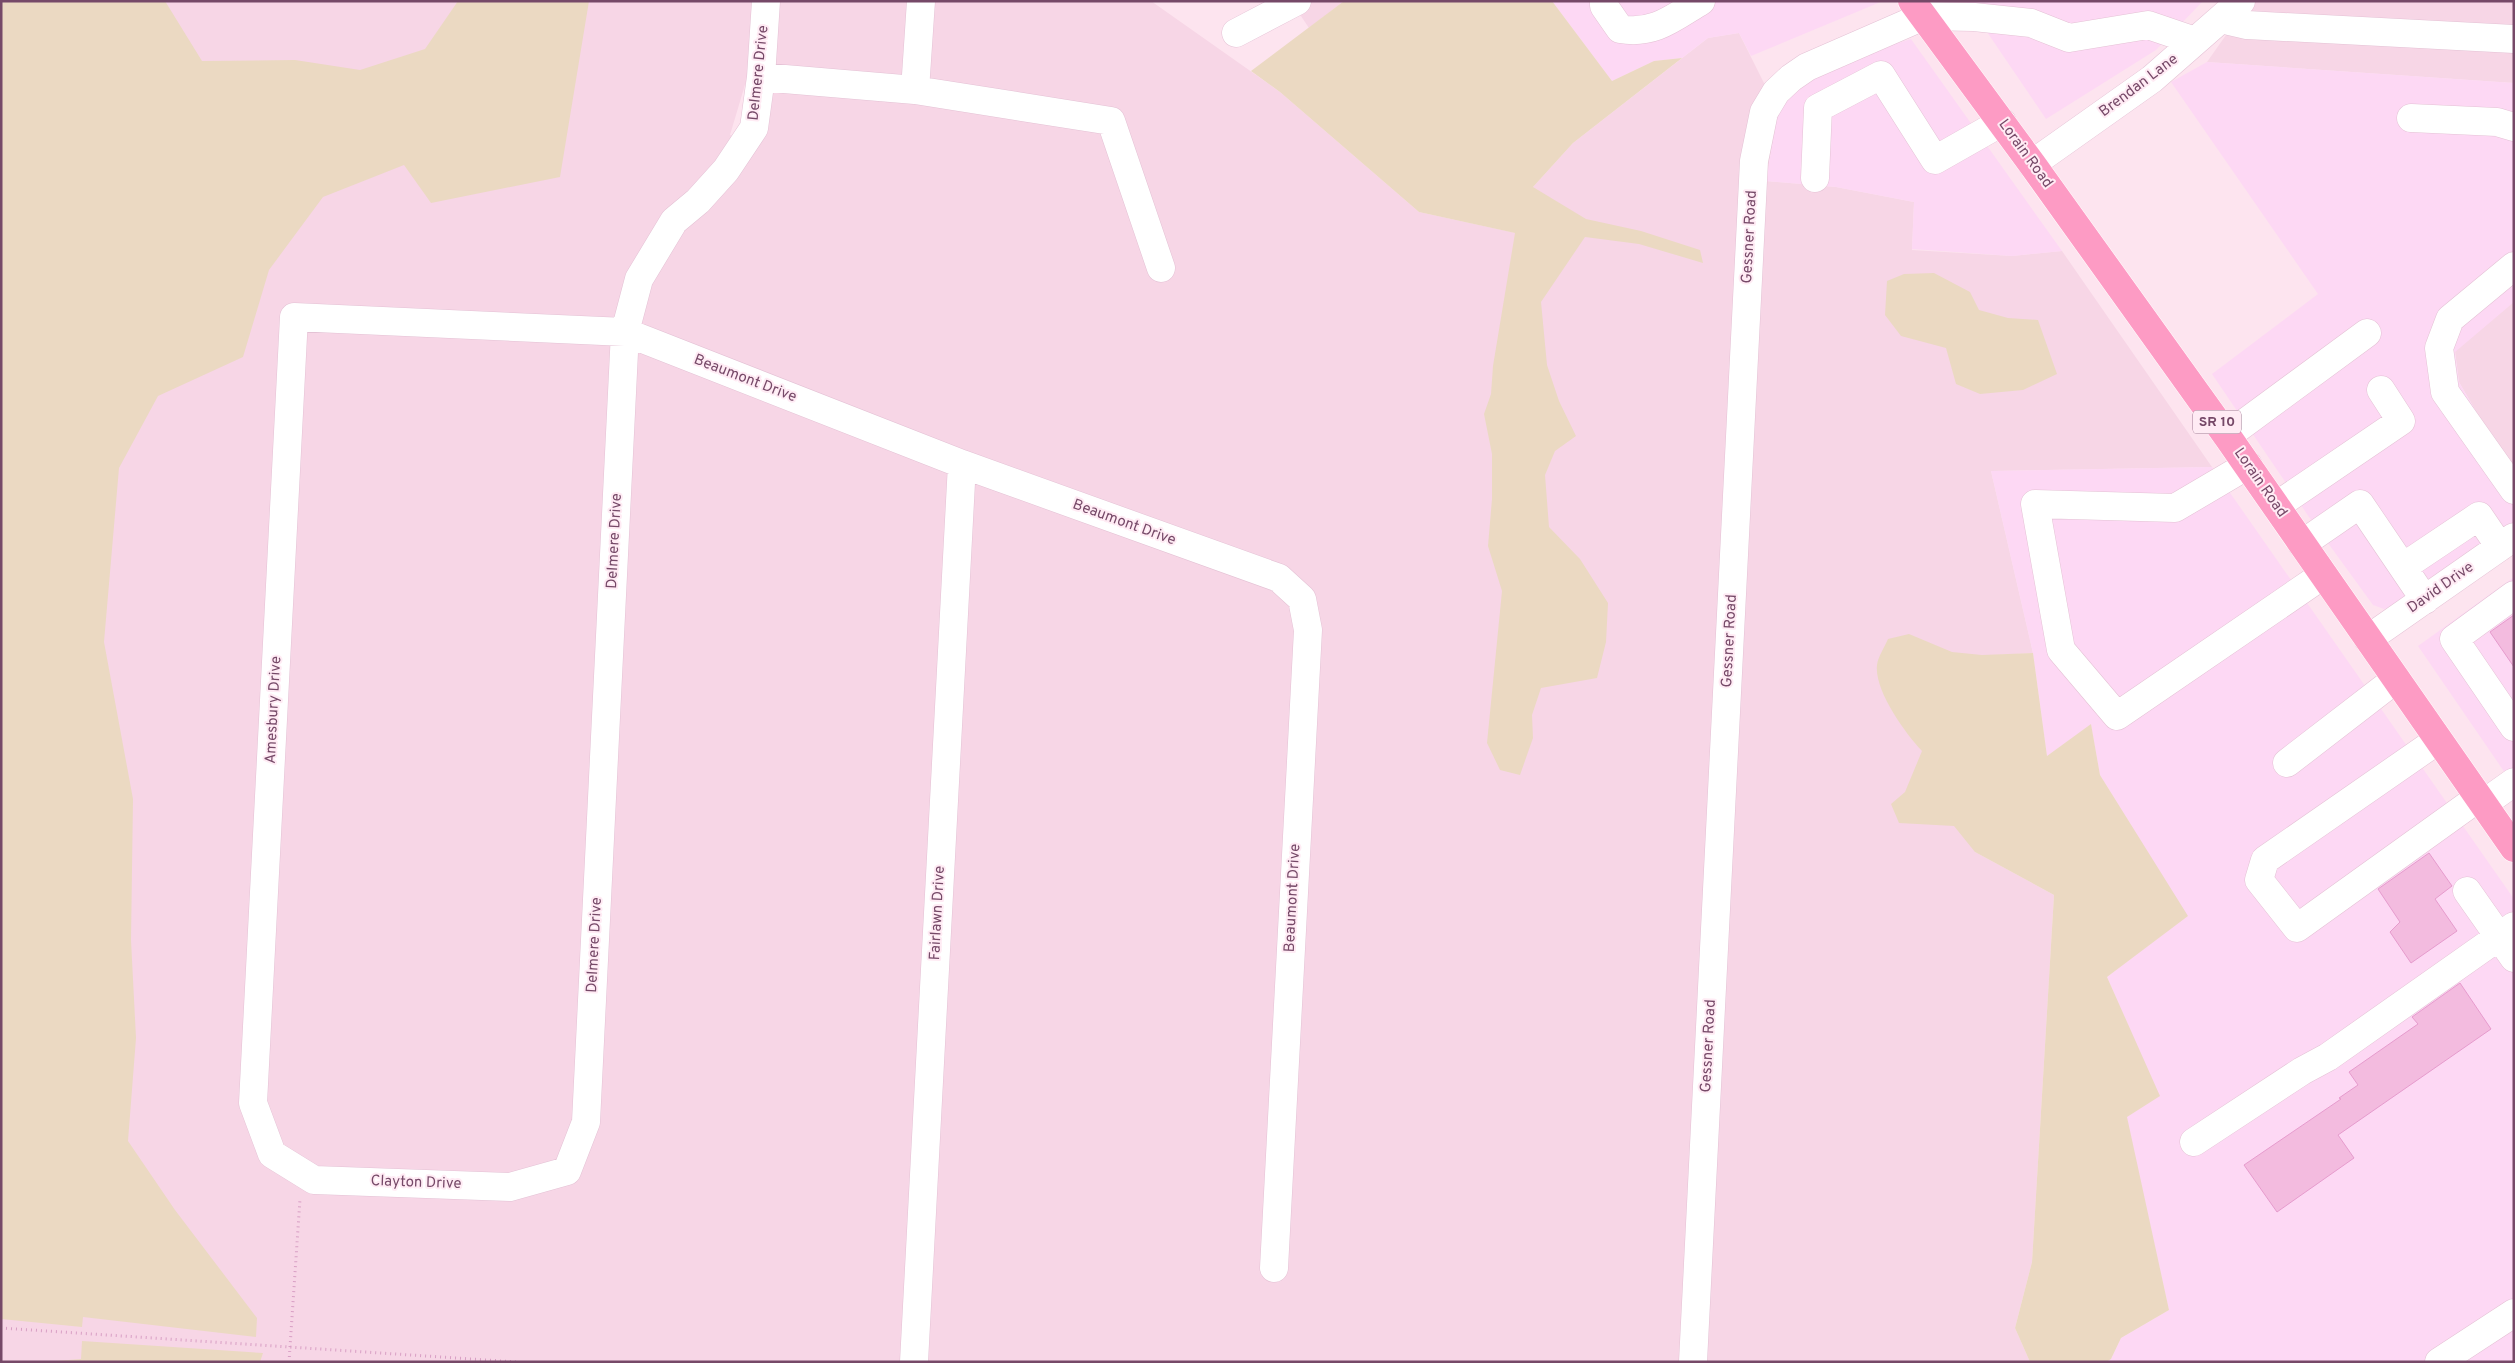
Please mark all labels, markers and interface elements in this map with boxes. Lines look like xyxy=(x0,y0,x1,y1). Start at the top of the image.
street label: Delmere Drive xyxy=(745,24,773,122)
street label: Brendan Lane xyxy=(2096,50,2182,122)
street label: Lorain Road xyxy=(1994,116,2056,192)
street label: Gessner Road xyxy=(1738,190,1762,284)
street label: Beaumont Drive xyxy=(691,351,799,407)
road number: SR 10 xyxy=(2193,411,2241,434)
street label: Lorain Road xyxy=(2229,445,2291,521)
street label: Delmere Drive xyxy=(603,493,627,589)
street label: Beaumont Drive xyxy=(1070,496,1178,550)
street label: David Drive xyxy=(2404,558,2478,618)
street label: Gessner Road xyxy=(1718,594,1742,688)
street label: Amesbury Drive xyxy=(262,656,286,764)
street label: Beaumont Drive xyxy=(1281,843,1305,953)
street label: Fairlawn Drive xyxy=(926,865,950,961)
street label: Delmere Drive xyxy=(583,897,607,993)
street label: Gessner Road xyxy=(1697,999,1721,1093)
street label: Clayton Drive xyxy=(370,1172,462,1194)

